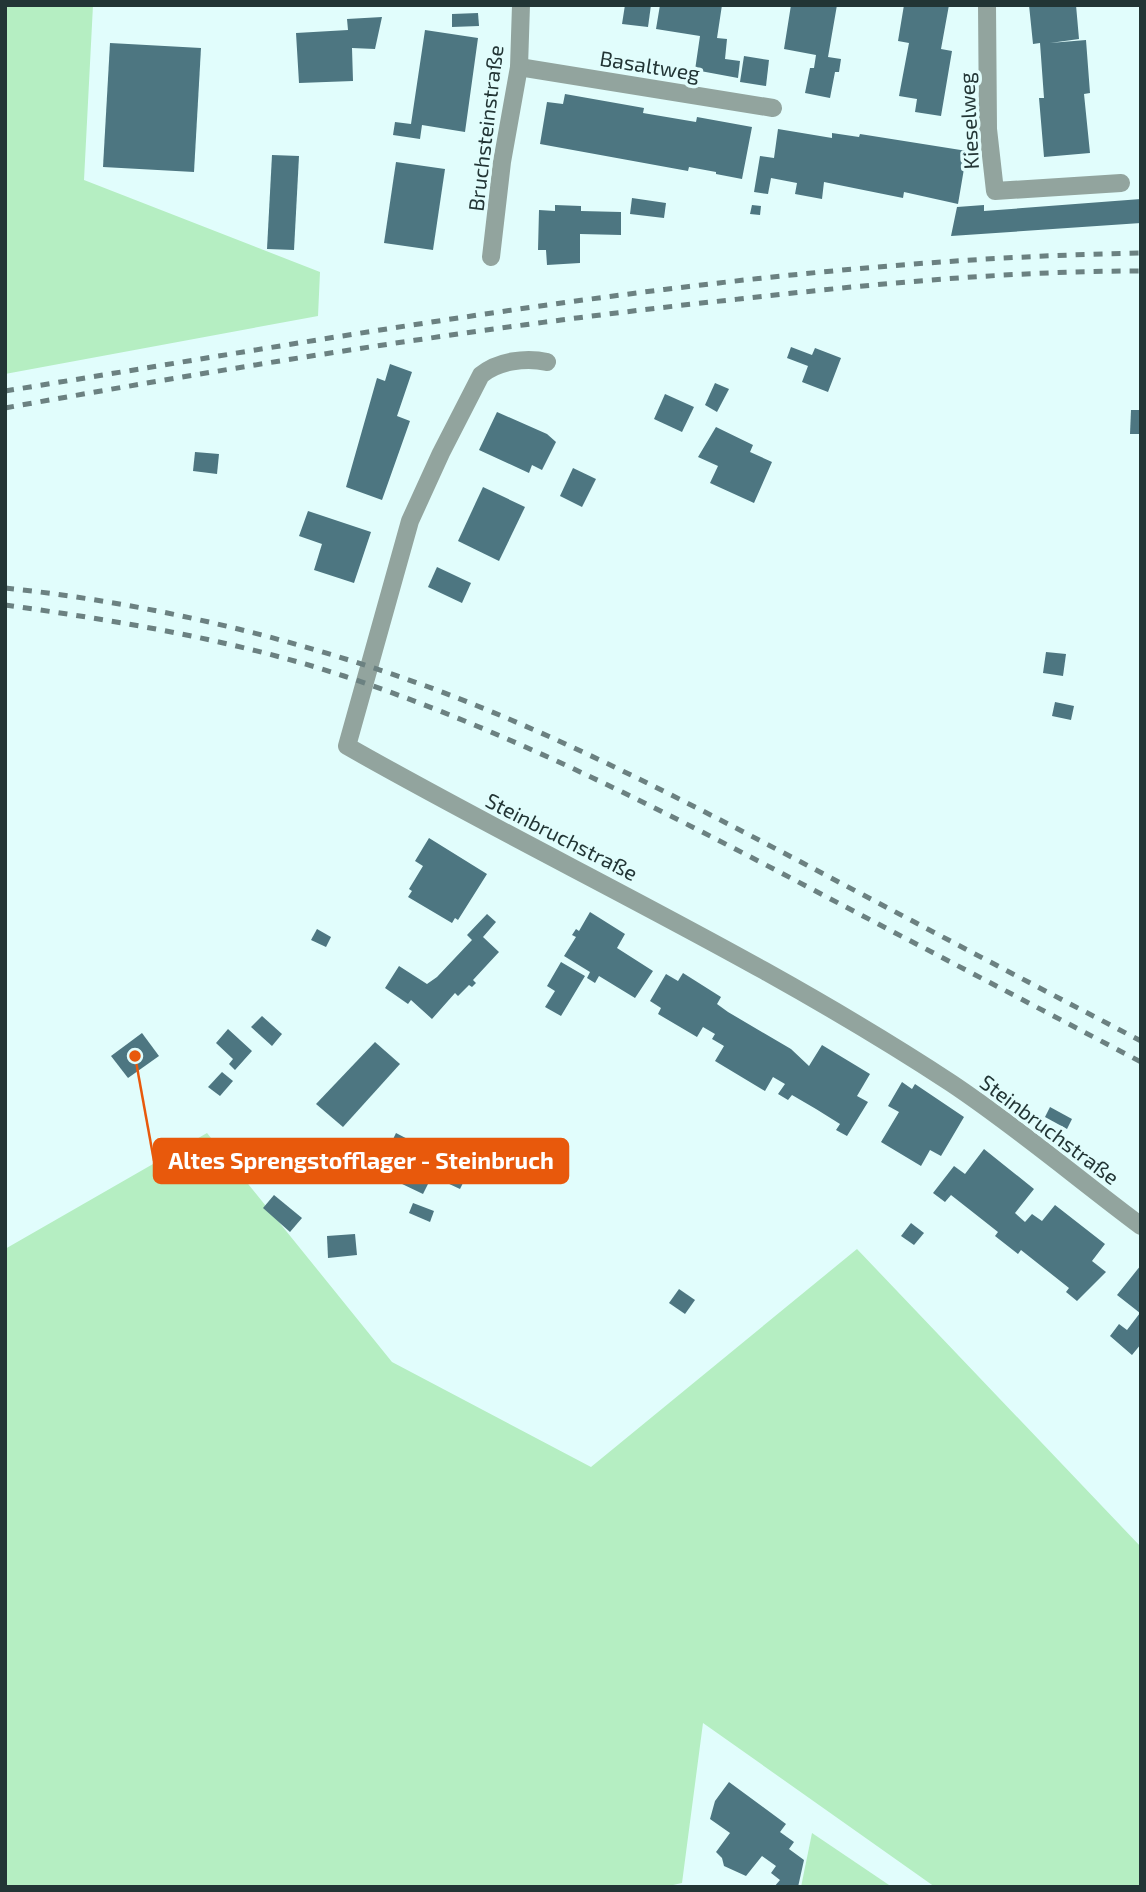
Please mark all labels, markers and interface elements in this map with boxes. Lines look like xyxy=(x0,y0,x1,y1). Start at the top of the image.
street label: Bruchsteinstraße xyxy=(462,43,508,213)
street label: Basaltweg xyxy=(598,45,702,85)
street label: Kieselweg xyxy=(953,72,983,170)
street label: Steinbruchstraße xyxy=(482,787,642,885)
street label: Steinbruchstraße xyxy=(976,1069,1124,1189)
callout: Altes Sprengstofflager - Steinbruch xyxy=(154,1139,568,1183)
text: Altes Sprengstofflager - Steinbruch xyxy=(168,1146,554,1174)

